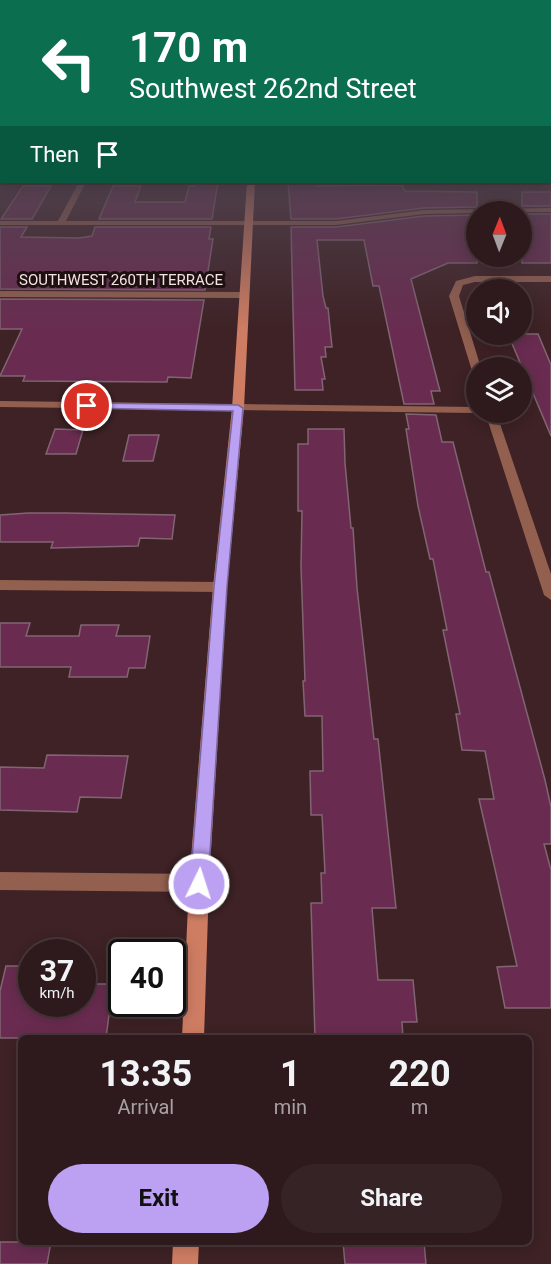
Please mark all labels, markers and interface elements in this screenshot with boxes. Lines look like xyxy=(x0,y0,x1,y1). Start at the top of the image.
text: 170 m xyxy=(129,23,248,72)
icon: left xyxy=(30,24,108,102)
text: Southwest 262nd Street xyxy=(129,73,417,105)
icon: arrive xyxy=(91,138,124,171)
text: Then xyxy=(30,142,79,167)
north arrow xyxy=(466,201,532,267)
map controls xyxy=(466,201,532,423)
street label: SOUTHWEST 260TH TERRACE xyxy=(19,271,223,289)
button: sound xyxy=(466,279,532,345)
button: layers xyxy=(466,357,532,423)
pin xyxy=(61,380,112,431)
icon: arrive xyxy=(70,389,103,422)
position arrow xyxy=(167,852,231,916)
speed limit sign: 40 xyxy=(108,939,186,1017)
text: 37 xyxy=(40,953,74,988)
text: km/h xyxy=(39,984,75,1002)
text: 13:35 xyxy=(99,1053,192,1095)
text: 1 xyxy=(280,1053,301,1095)
text: 220 xyxy=(389,1053,451,1095)
text: Arrival xyxy=(117,1095,174,1119)
text: min xyxy=(274,1095,307,1119)
text: m xyxy=(411,1095,428,1119)
button: Exit xyxy=(48,1164,269,1233)
button: Share xyxy=(281,1164,502,1233)

